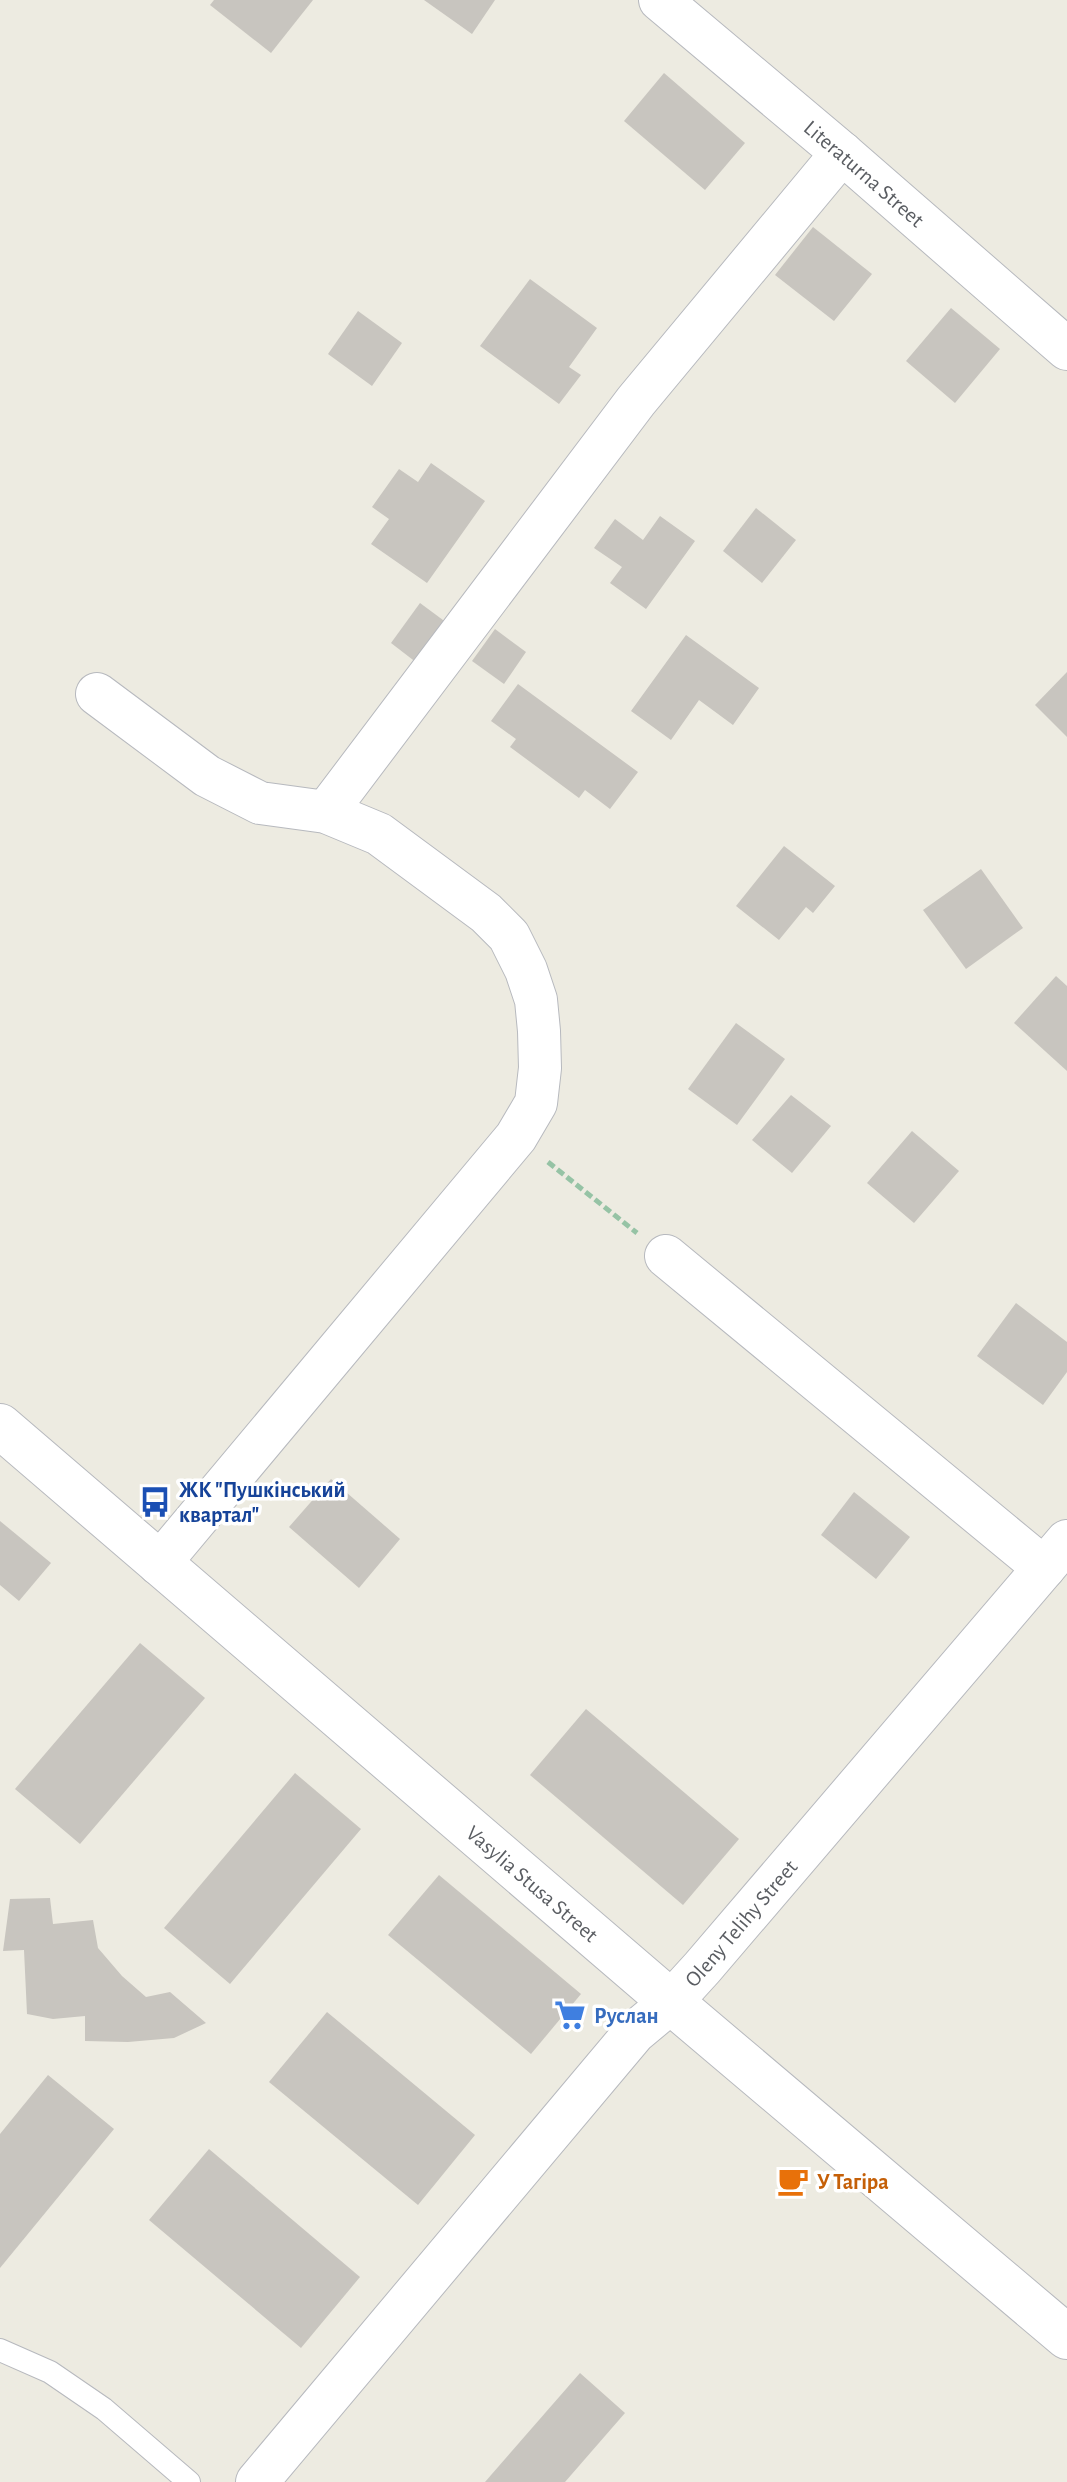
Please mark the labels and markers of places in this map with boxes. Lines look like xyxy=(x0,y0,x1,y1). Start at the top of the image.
place label: ЖК "Пушкінський квартал" xyxy=(179,1479,346,1526)
bus stop icon: ЖК "Пушкінський квартал" xyxy=(138,1485,172,1519)
supermarket icon: Руслан xyxy=(553,1998,587,2032)
place label: Руслан xyxy=(594,2005,659,2028)
cafe icon: У Тагіра xyxy=(776,2164,810,2198)
place label: У Тагіра xyxy=(817,2171,889,2193)

